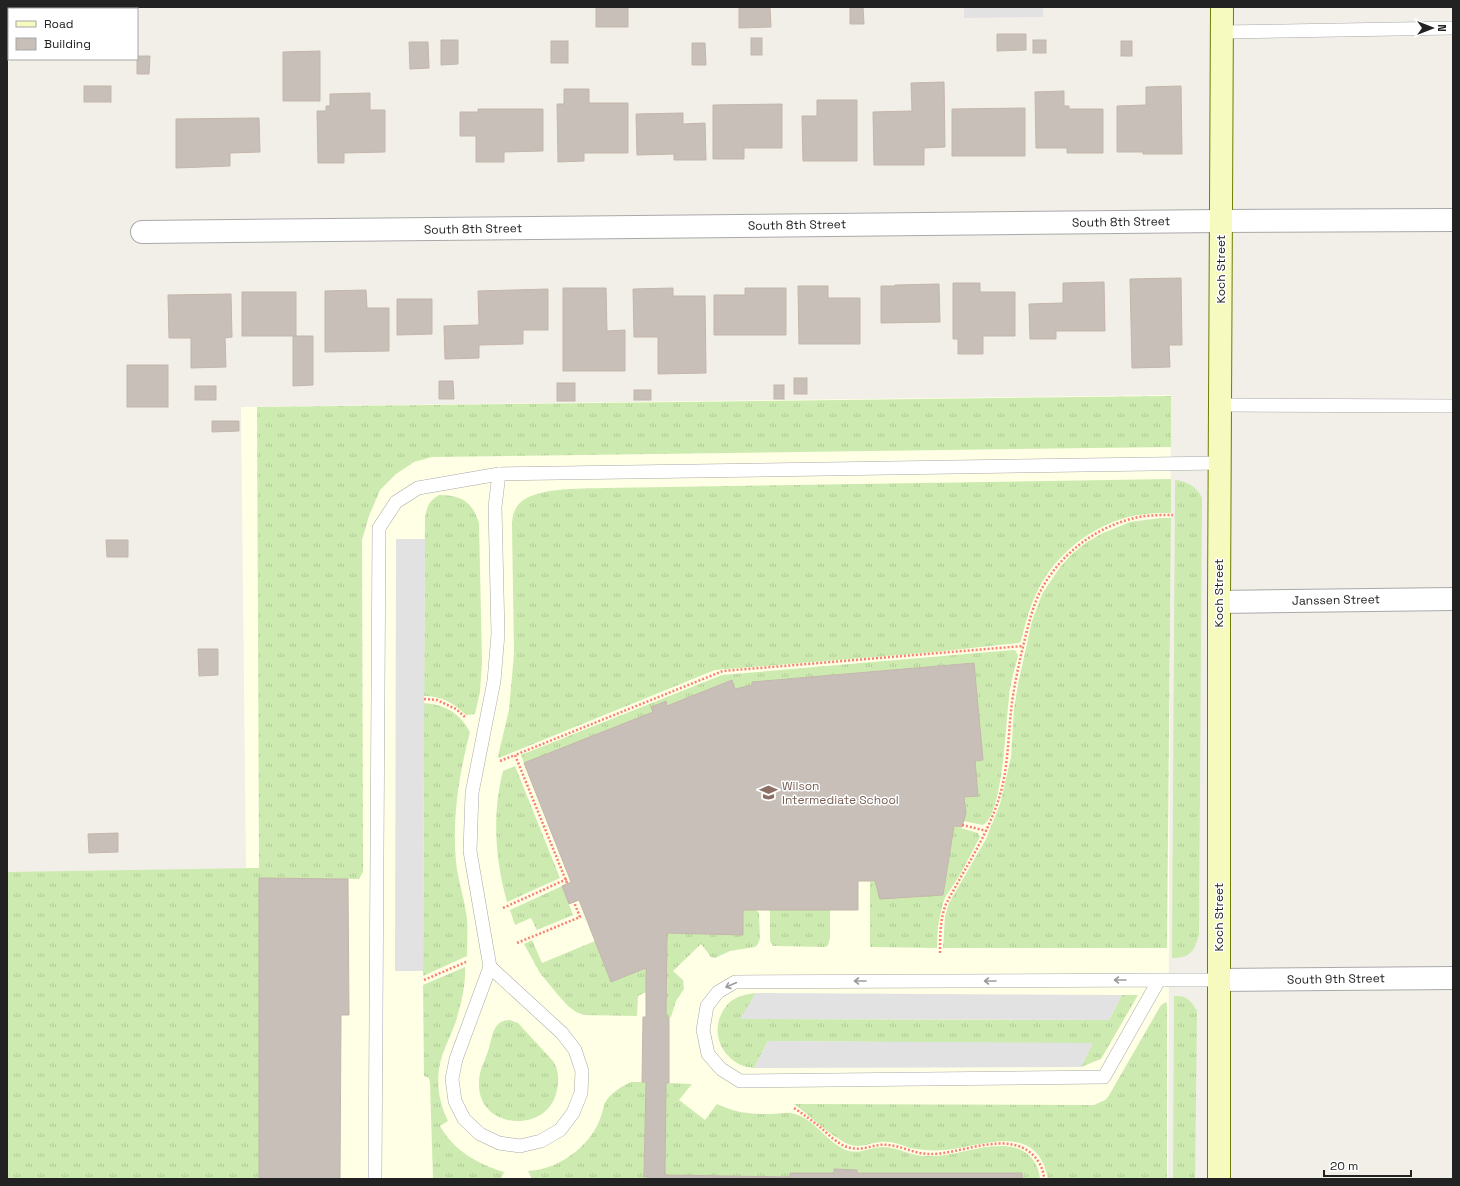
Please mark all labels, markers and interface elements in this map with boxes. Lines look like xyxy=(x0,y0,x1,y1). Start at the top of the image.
legend xyxy=(8,8,138,60)
north arrow xyxy=(1412,8,1452,48)
text: Road xyxy=(44,16,73,32)
text: N xyxy=(1435,24,1449,32)
text: Building xyxy=(44,36,91,52)
street label: South 8th Street xyxy=(1072,213,1170,231)
street label: South 8th Street xyxy=(748,216,846,234)
street label: South 8th Street xyxy=(424,220,522,238)
street label: Koch Street xyxy=(1213,235,1229,303)
street label: Koch Street xyxy=(1211,559,1227,627)
street label: Janssen Street xyxy=(1292,591,1380,609)
place label: Wilson Intermediate School xyxy=(782,778,899,808)
school or university icon: Wilson Intermediate School xyxy=(759,783,779,803)
street label: Koch Street xyxy=(1211,883,1227,951)
street label: South 9th Street xyxy=(1287,970,1385,988)
one-way arrow xyxy=(1114,976,1127,984)
one-way arrow xyxy=(854,977,867,985)
one-way arrow xyxy=(984,977,997,985)
one-way arrow xyxy=(725,982,737,989)
scale bar xyxy=(1324,1152,1411,1178)
text: 20 m xyxy=(1330,1158,1358,1174)

